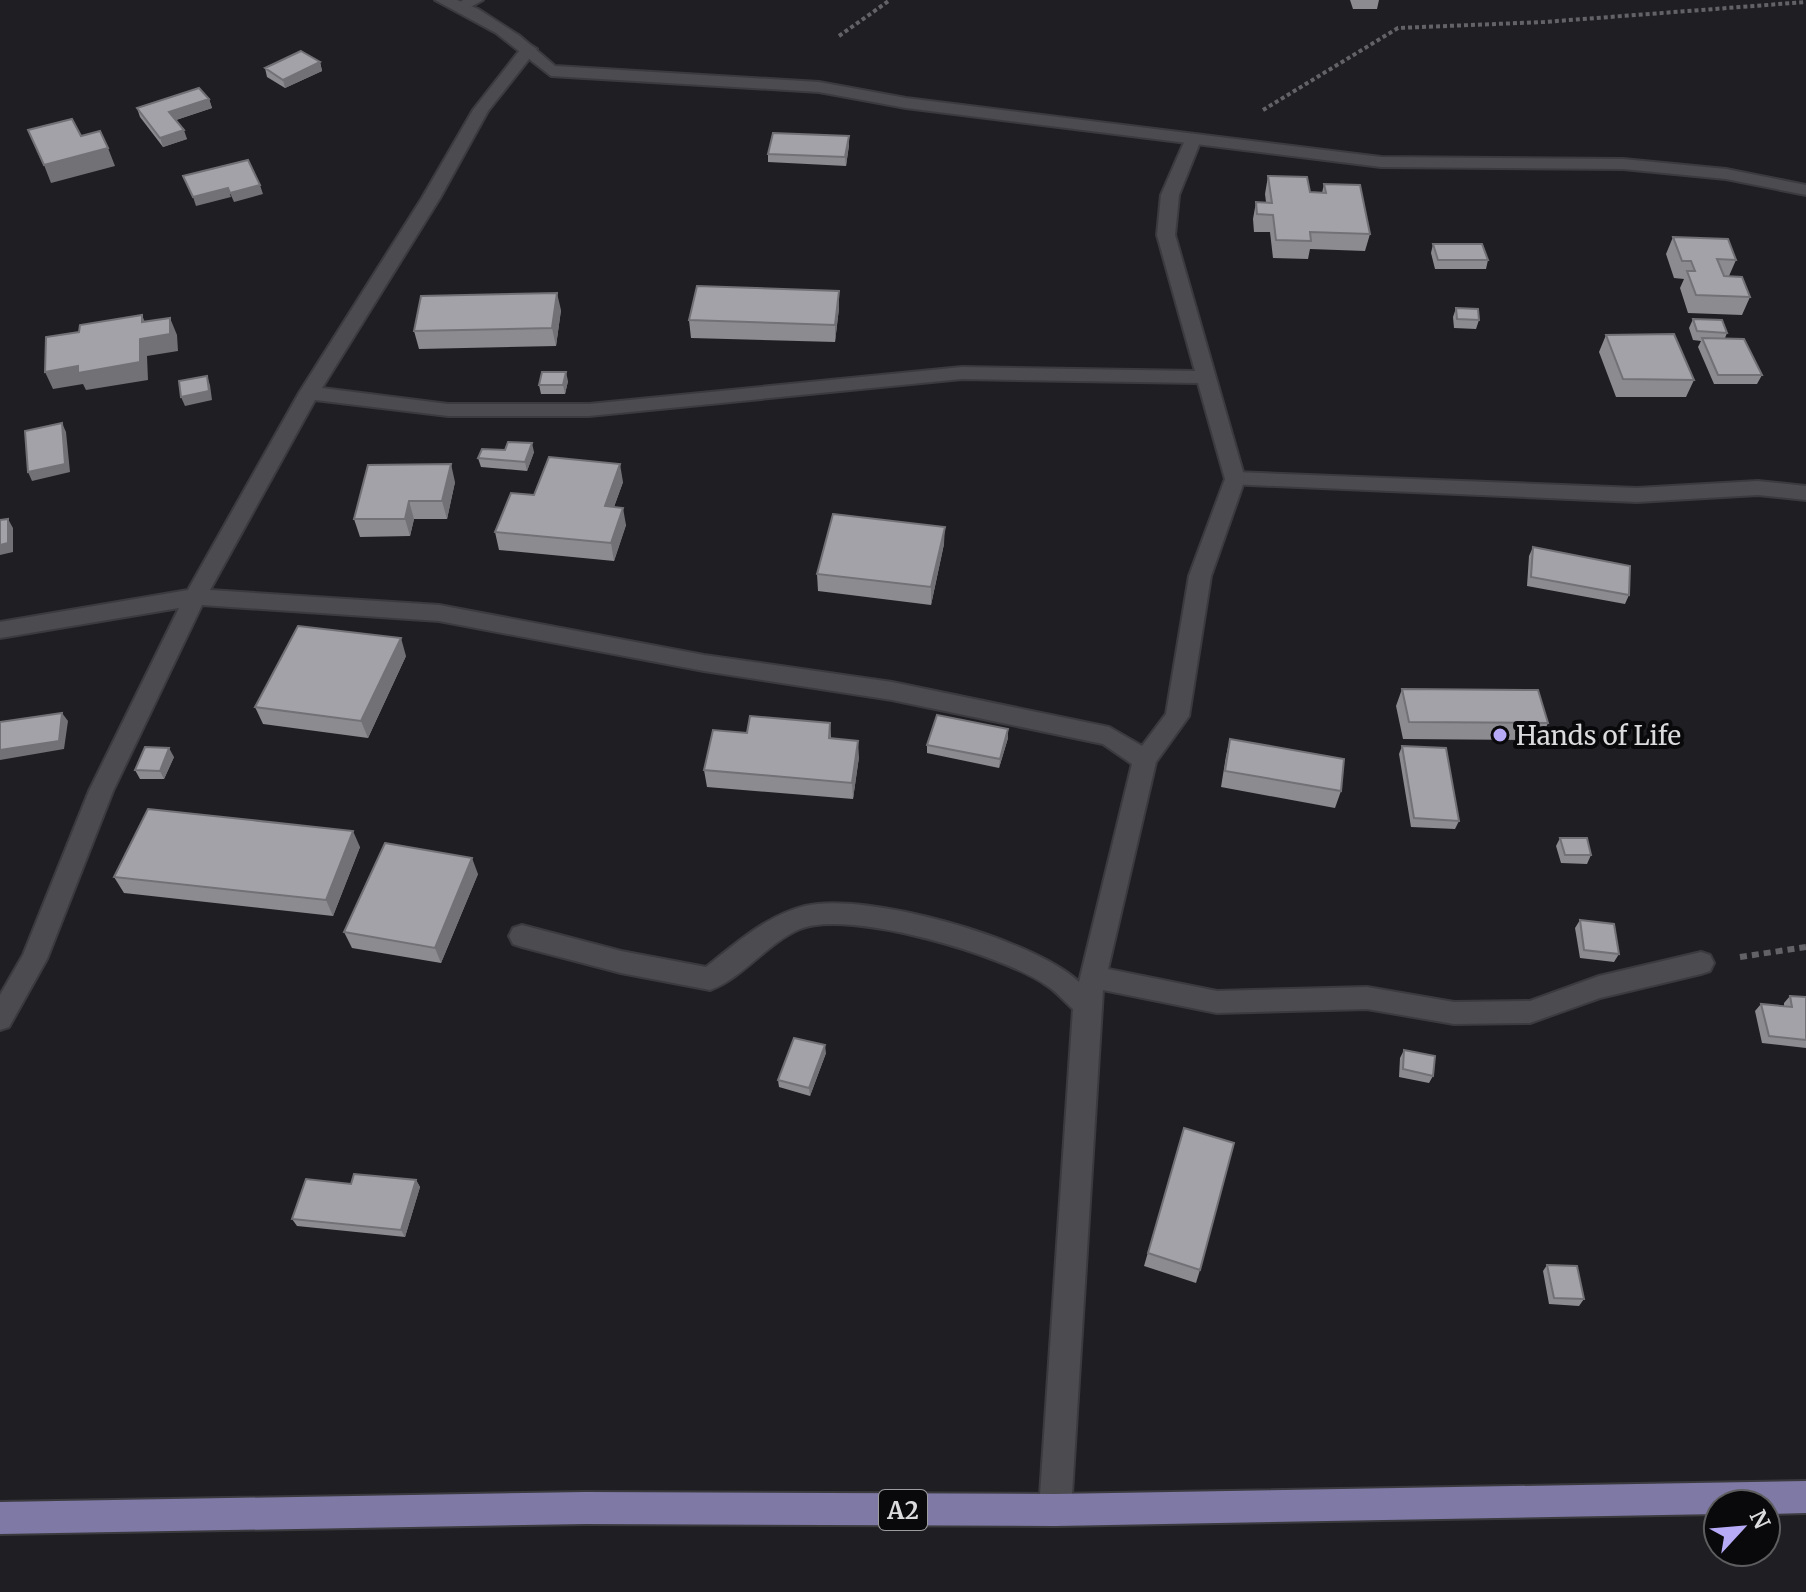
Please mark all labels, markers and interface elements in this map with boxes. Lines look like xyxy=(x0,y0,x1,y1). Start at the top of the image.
place label: Hands of Life xyxy=(1516,719,1681,752)
marker: Hands of Life xyxy=(1491,726,1509,744)
north arrow xyxy=(1702,1488,1782,1568)
road number: A2 xyxy=(879,1490,927,1530)
text: N xyxy=(1744,1505,1777,1534)

